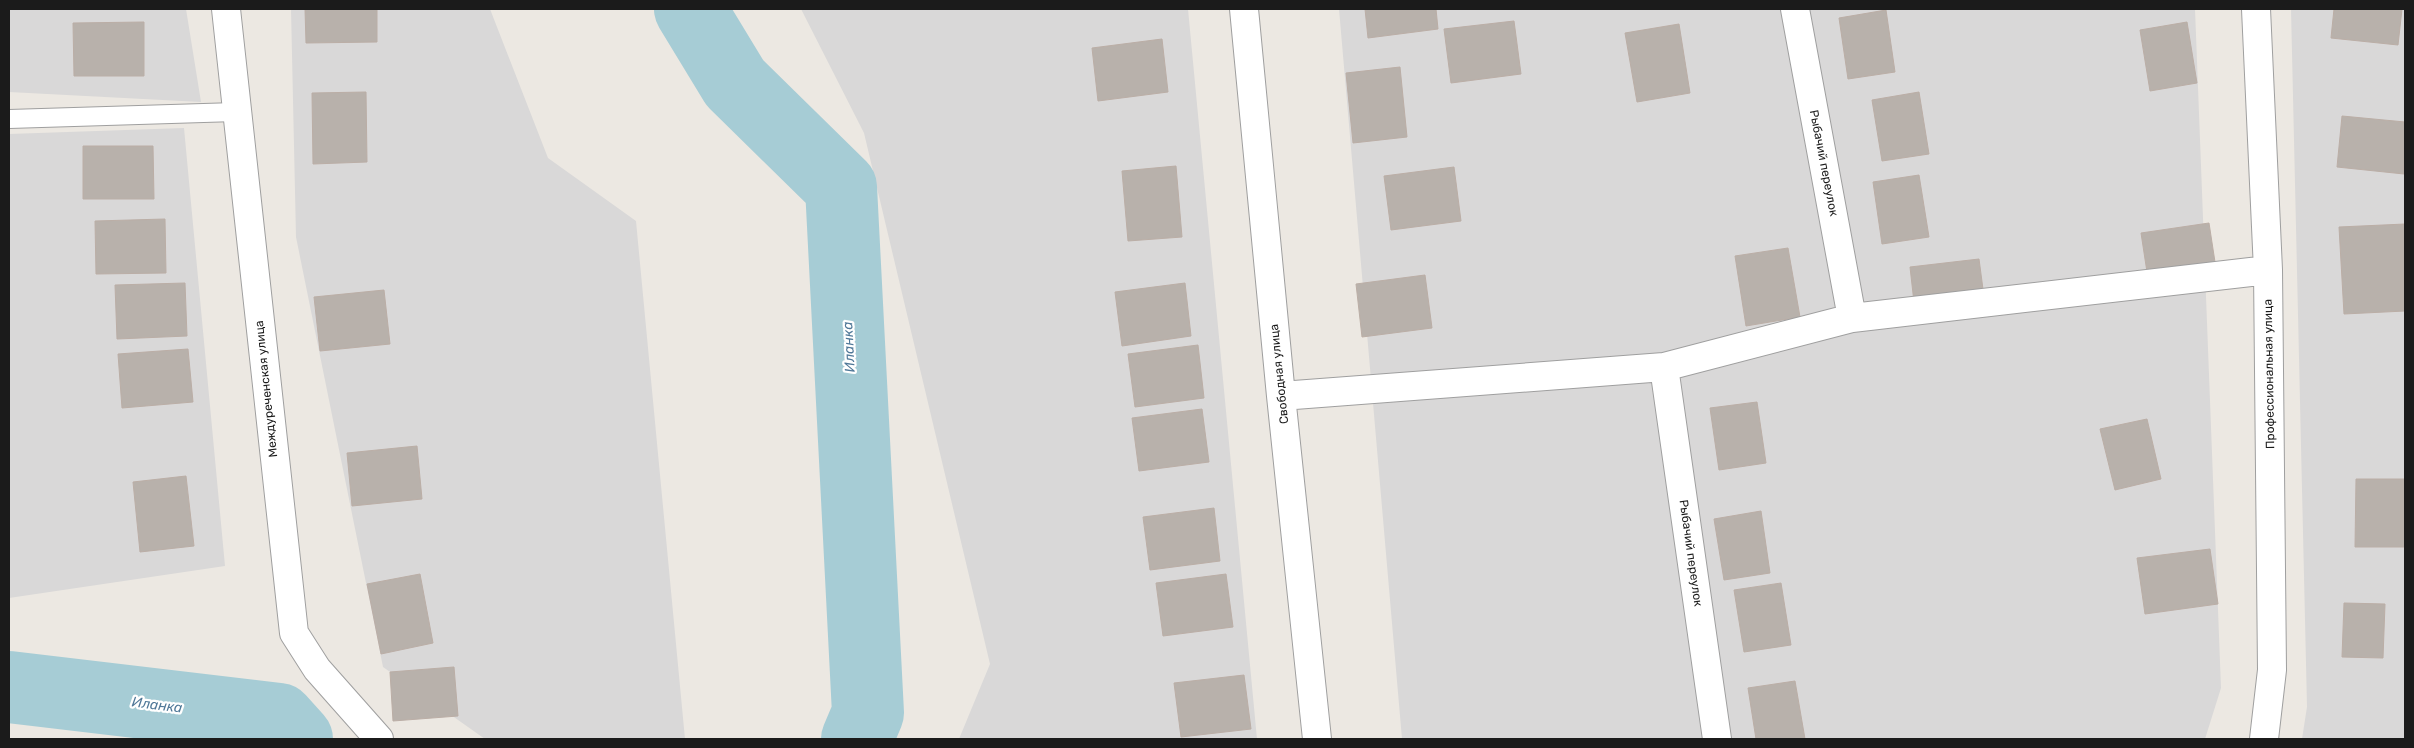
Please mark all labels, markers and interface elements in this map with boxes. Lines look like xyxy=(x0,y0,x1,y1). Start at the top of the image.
street label: Рыбачий переулок xyxy=(1807,109,1841,218)
street label: Профессиональная улица xyxy=(2261,299,2277,449)
street label: Междуреченская улица xyxy=(252,320,280,458)
water label: Иланка xyxy=(839,321,859,373)
street label: Свободная улица xyxy=(1267,323,1291,425)
street label: Рыбачий переулок xyxy=(1677,499,1706,608)
water label: Иланка xyxy=(131,693,183,717)

